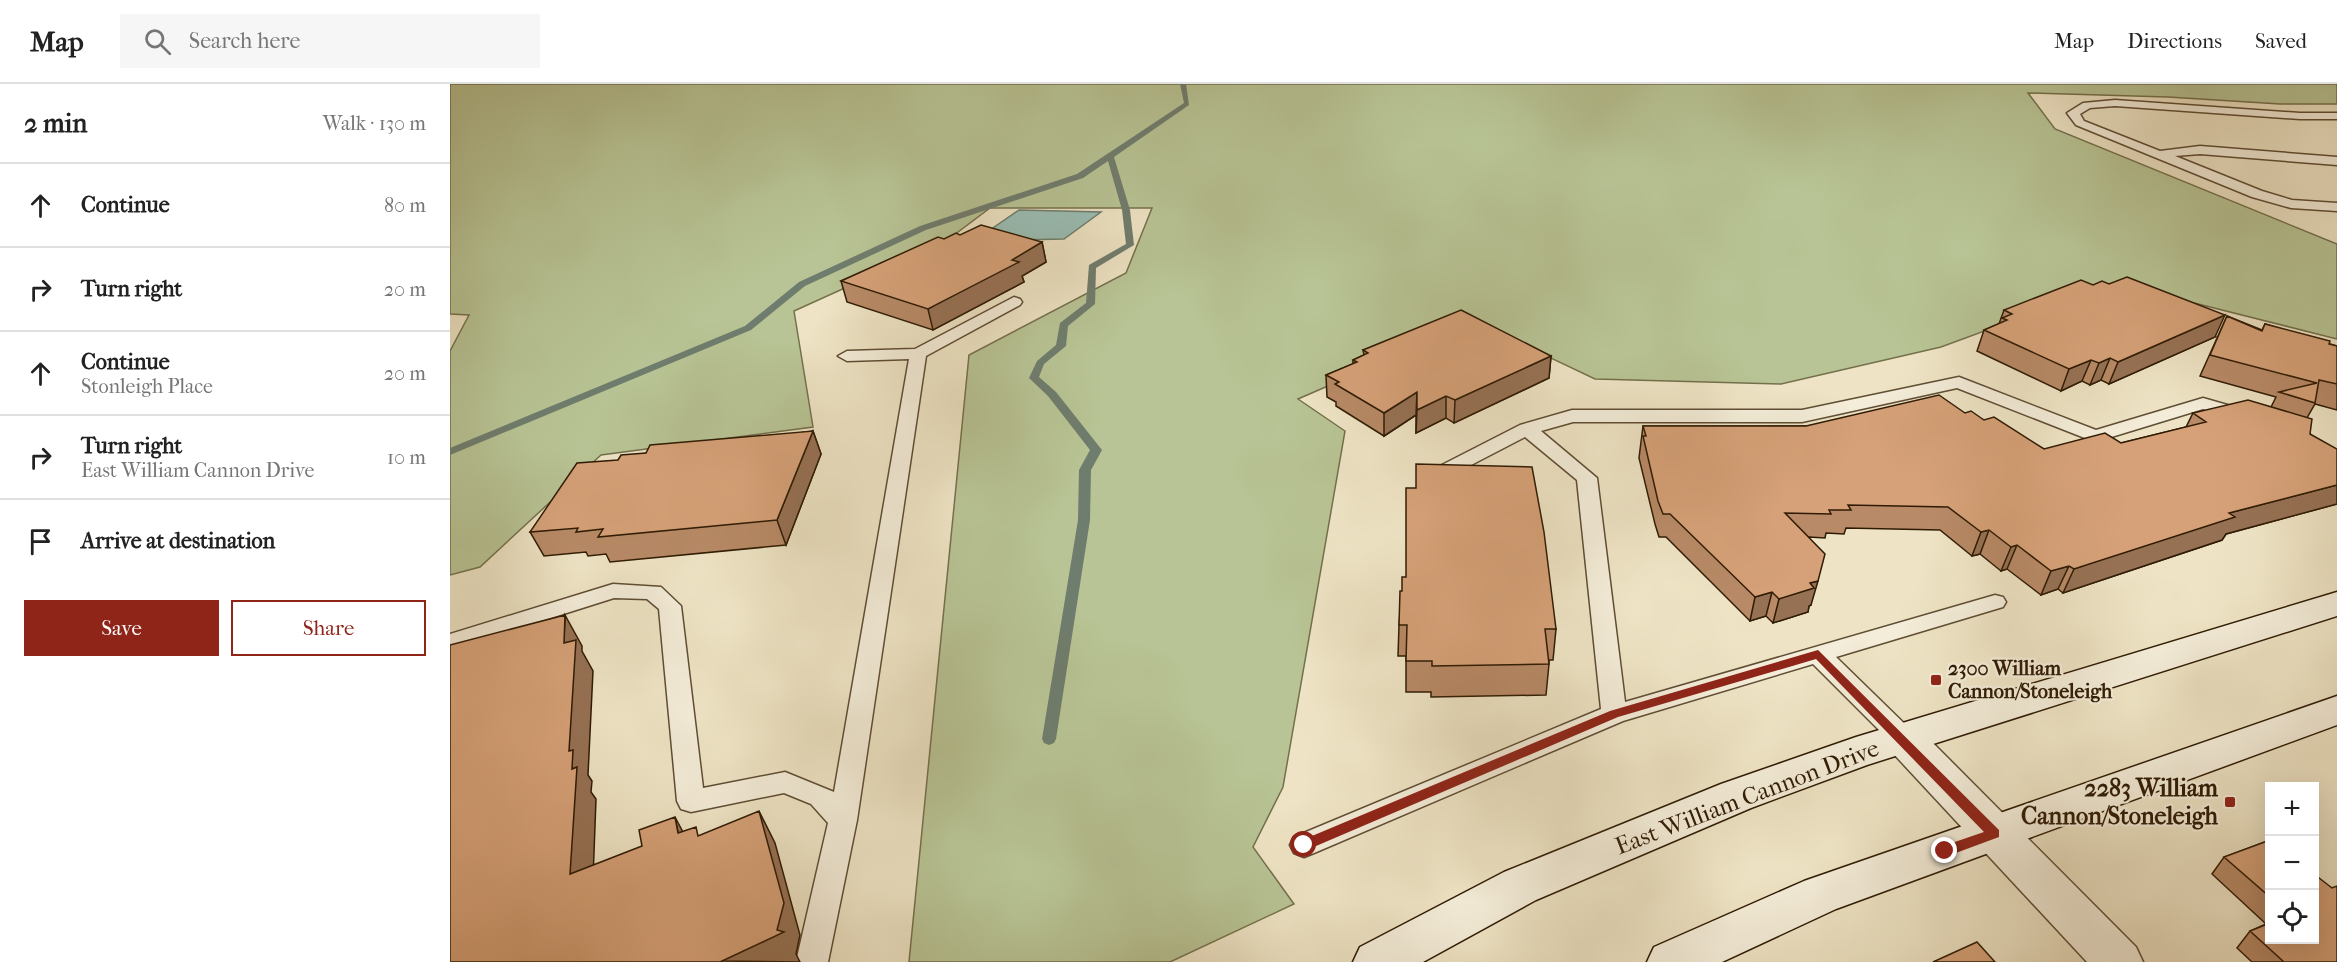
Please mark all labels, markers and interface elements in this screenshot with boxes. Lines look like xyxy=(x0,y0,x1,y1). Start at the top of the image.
search box xyxy=(120,14,540,68)
text: Map xyxy=(30,25,84,58)
icon: search xyxy=(141,25,174,58)
text: Search here xyxy=(189,28,300,54)
text: Map xyxy=(2054,29,2094,53)
text: Directions xyxy=(2127,29,2222,53)
text: Saved xyxy=(2255,29,2307,53)
text: 2 min xyxy=(24,108,87,139)
text: Walk · 130 m xyxy=(323,112,426,135)
icon: ahead xyxy=(24,189,57,222)
text: Continue xyxy=(81,192,170,218)
text: 80 m xyxy=(384,194,426,217)
icon: right xyxy=(24,273,57,306)
text: Turn right xyxy=(81,276,182,302)
text: 20 m xyxy=(384,278,426,301)
text: Continue xyxy=(81,349,170,375)
icon: ahead xyxy=(24,357,57,390)
text: 20 m xyxy=(384,362,426,385)
text: Stonleigh Place xyxy=(81,375,213,398)
text: Turn right xyxy=(81,433,182,459)
icon: right xyxy=(24,441,57,474)
text: 10 m xyxy=(387,446,426,469)
text: East William Cannon Drive xyxy=(81,459,314,482)
icon: arrive xyxy=(24,525,57,558)
text: Arrive at destination xyxy=(81,528,275,554)
button: Save xyxy=(24,600,219,656)
button: Share xyxy=(231,600,426,656)
place label: 2300 William Cannon/Stoneleigh xyxy=(1948,657,2113,703)
marker: 2300 William Cannon/Stoneleigh xyxy=(1929,673,1943,687)
street label: East William Cannon Drive xyxy=(1611,734,1883,860)
place label: 2283 William Cannon/Stoneleigh xyxy=(2021,774,2219,830)
map controls xyxy=(2265,782,2319,944)
button: + xyxy=(2265,782,2319,836)
marker: 2283 William Cannon/Stoneleigh xyxy=(2223,795,2237,809)
route start xyxy=(1290,831,1316,857)
button: − xyxy=(2265,836,2319,890)
route end xyxy=(1931,837,1957,863)
button: locate xyxy=(2265,890,2319,944)

